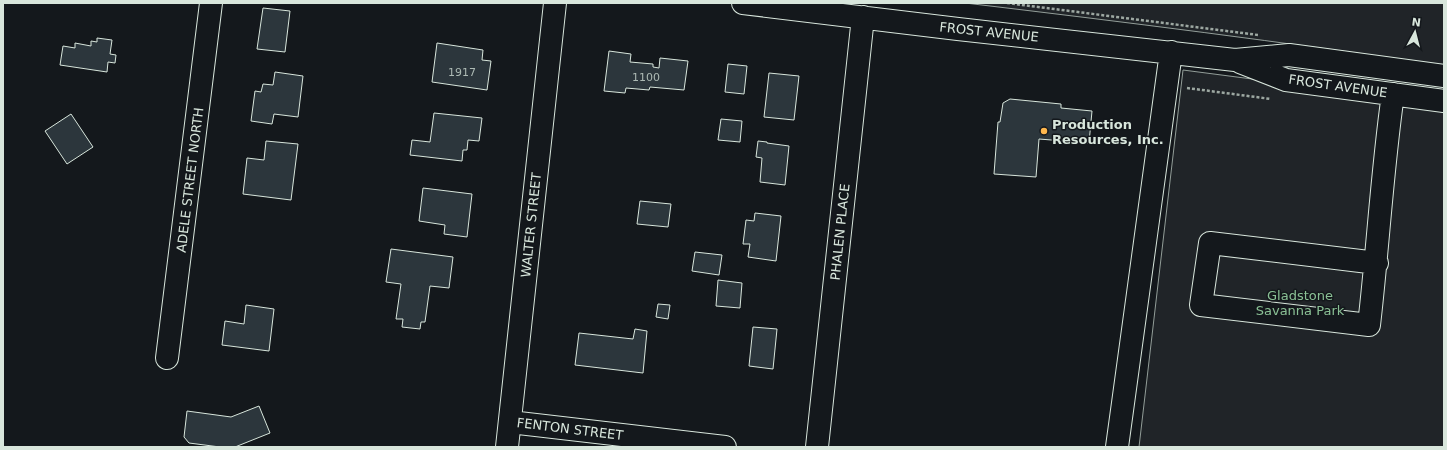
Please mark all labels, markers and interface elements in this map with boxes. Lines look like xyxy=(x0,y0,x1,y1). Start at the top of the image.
north arrow xyxy=(1395,12,1435,52)
text: N xyxy=(1411,16,1422,30)
street label: FROST AVENUE xyxy=(939,19,1039,45)
house number: 1917 xyxy=(448,66,476,79)
house number: 1100 xyxy=(632,71,660,84)
street label: FROST AVENUE xyxy=(1288,72,1388,100)
street label: ADELE STREET NORTH xyxy=(174,107,206,253)
place label: Production Resources, Inc. xyxy=(1052,117,1164,147)
marker: Production Resources, Inc. xyxy=(1039,126,1049,136)
street label: WALTER STREET xyxy=(518,172,544,278)
street label: PHALEN PLACE xyxy=(827,183,853,281)
park label: Gladstone Savanna Park xyxy=(1256,288,1345,318)
street label: FENTON STREET xyxy=(516,415,624,443)

